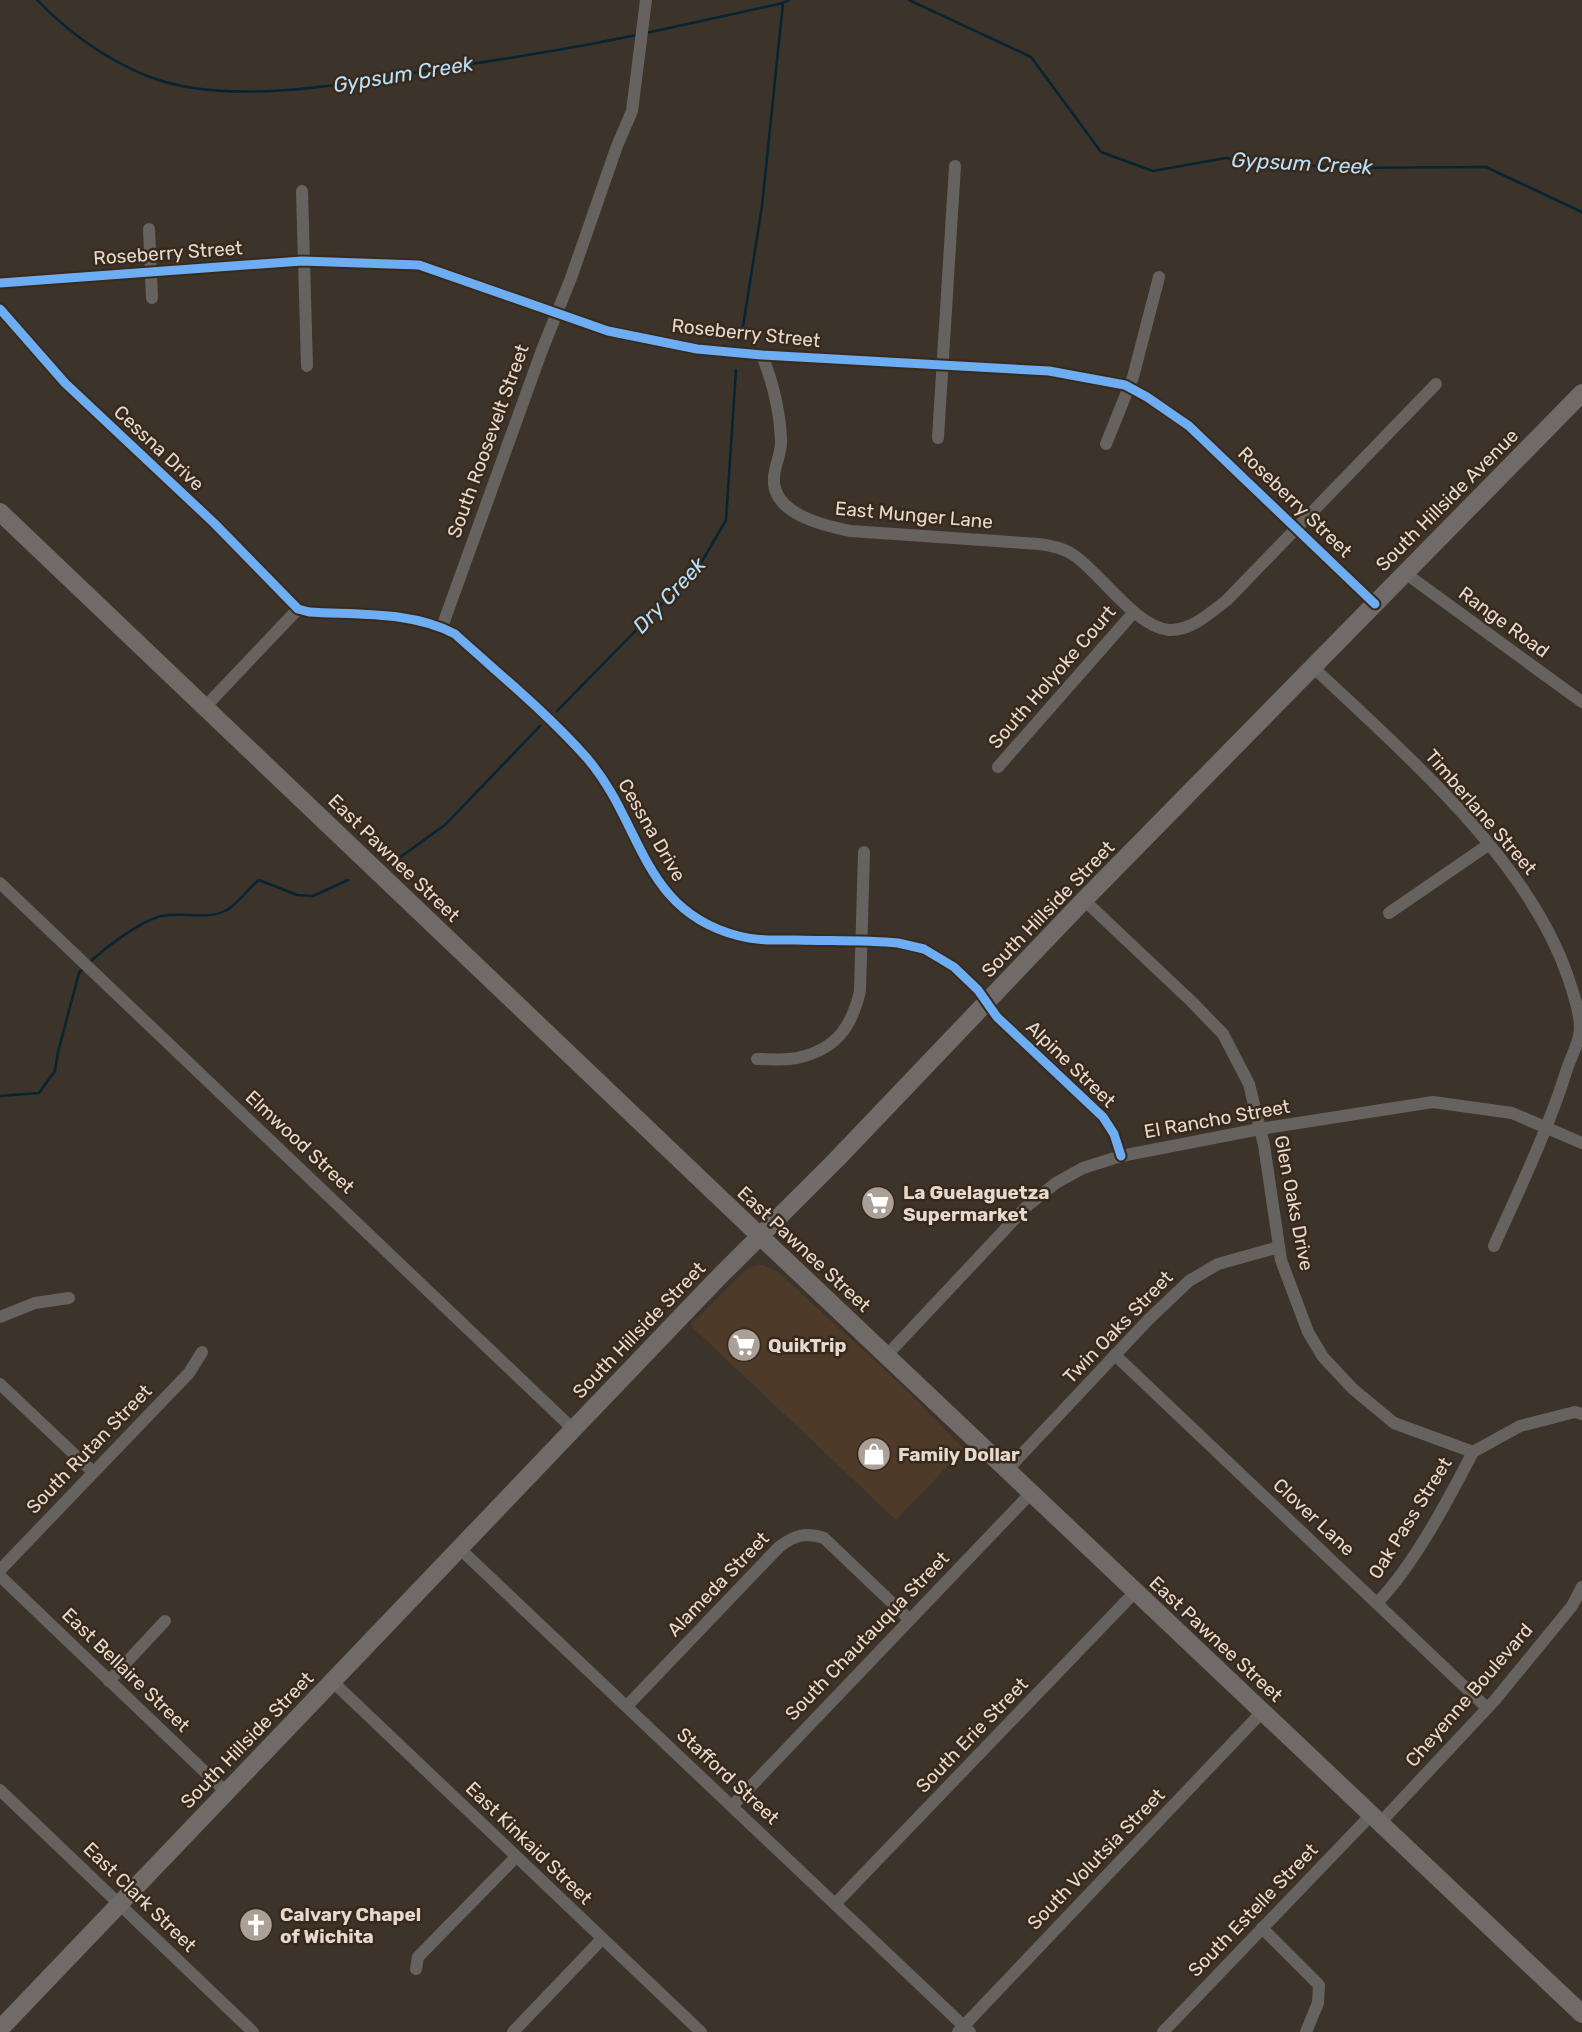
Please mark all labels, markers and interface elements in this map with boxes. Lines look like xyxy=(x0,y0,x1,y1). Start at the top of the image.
water label: Gypsum Creek xyxy=(331,50,476,97)
water label: Gypsum Creek xyxy=(1231,147,1375,179)
street label: Roseberry Street xyxy=(93,236,244,270)
street label: Roseberry Street xyxy=(670,314,822,352)
street label: South Roosevelt Street xyxy=(442,340,534,541)
street label: Cessna Drive xyxy=(109,400,209,496)
street label: South Hillside Avenue xyxy=(1371,424,1523,576)
street label: Roseberry Street xyxy=(1233,442,1357,563)
street label: East Munger Lane xyxy=(834,497,994,533)
water label: Dry Creek xyxy=(627,551,711,638)
street label: Range Road xyxy=(1454,582,1554,662)
street label: South Holyoke Court xyxy=(984,600,1121,753)
street label: Timberlane Street xyxy=(1420,745,1542,880)
street label: Cessna Drive xyxy=(613,774,691,886)
street label: East Pawnee Street xyxy=(323,789,465,927)
street label: South Hillside Street xyxy=(977,835,1120,982)
street label: Alpine Street xyxy=(1022,1016,1121,1113)
street label: Elmwood Street xyxy=(241,1086,360,1199)
street label: El Rancho Street xyxy=(1142,1095,1292,1143)
street label: Glen Oaks Drive xyxy=(1270,1133,1318,1273)
street label: East Pawnee Street xyxy=(733,1181,876,1317)
place label: La Guelaguetza Supermarket xyxy=(903,1181,1049,1226)
supermarket icon: La Guelaguetza Supermarket xyxy=(859,1184,897,1222)
street label: South Hillside Street xyxy=(568,1256,711,1403)
street label: Twin Oaks Street xyxy=(1058,1265,1178,1388)
supermarket icon: QuikTrip xyxy=(725,1326,763,1364)
place label: QuikTrip xyxy=(768,1334,847,1357)
street label: South Rutan Street xyxy=(21,1379,157,1518)
shop icon: Family Dollar xyxy=(855,1435,893,1473)
place label: Family Dollar xyxy=(898,1443,1020,1466)
street label: Oak Pass Street xyxy=(1363,1452,1457,1583)
street label: Clover Lane xyxy=(1268,1473,1360,1561)
street label: Alameda Street xyxy=(662,1526,774,1641)
street label: South Chautauqua Street xyxy=(780,1546,954,1725)
street label: East Pawnee Street xyxy=(1145,1571,1288,1707)
street label: East Bellaire Street xyxy=(57,1603,195,1737)
street label: Cheyenne Boulevard xyxy=(1400,1619,1538,1771)
street label: South Hillside Street xyxy=(176,1666,319,1813)
street label: South Erie Street xyxy=(911,1672,1033,1797)
street label: Stafford Street xyxy=(672,1723,784,1830)
street label: East Kinkaid Street xyxy=(461,1777,597,1910)
street label: South Volutsia Street xyxy=(1023,1783,1170,1934)
street label: East Clark Street xyxy=(79,1837,202,1957)
street label: South Estelle Street xyxy=(1183,1838,1323,1981)
place label: Calvary Chapel of Wichita xyxy=(280,1903,421,1948)
church icon: Calvary Chapel of Wichita xyxy=(237,1906,275,1944)

